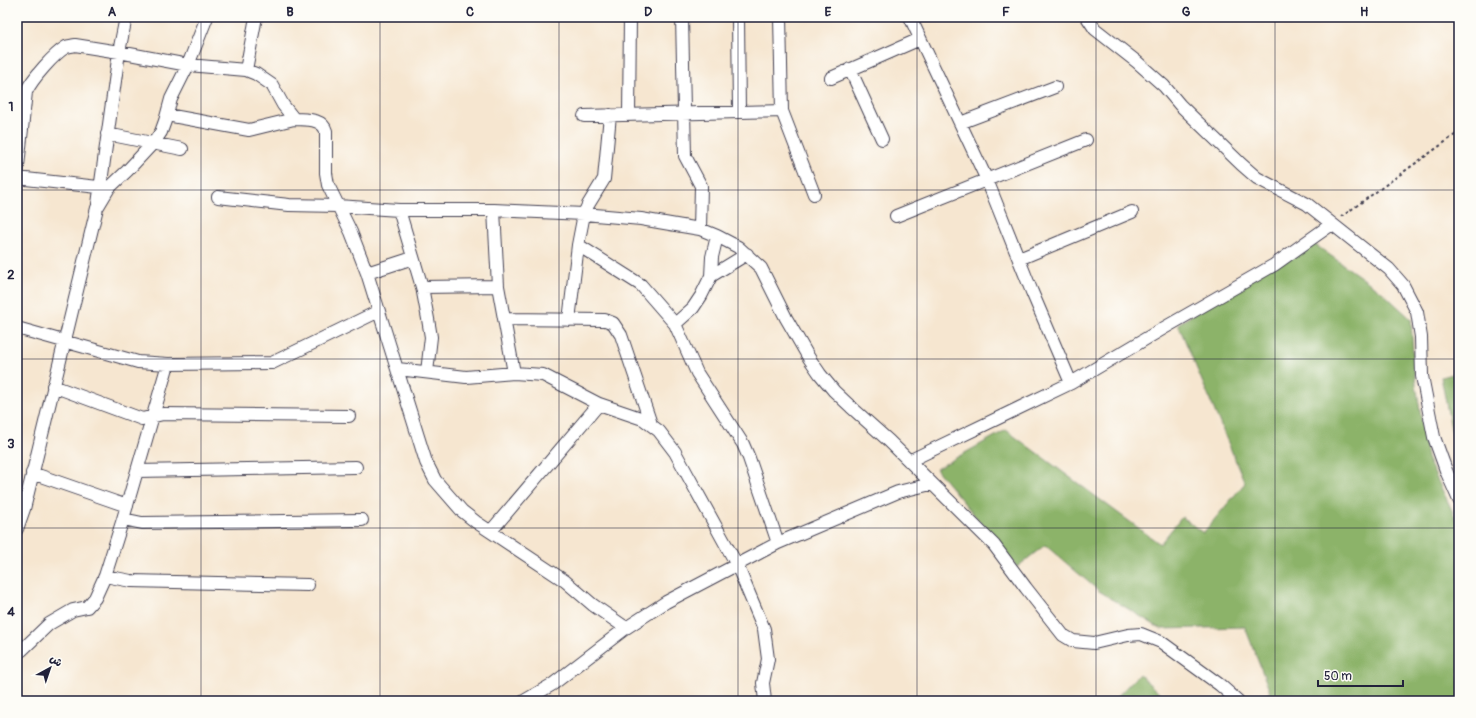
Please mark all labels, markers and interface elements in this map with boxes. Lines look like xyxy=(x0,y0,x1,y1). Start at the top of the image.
text: A xyxy=(108,4,117,20)
text: B xyxy=(286,4,294,20)
text: C xyxy=(466,4,474,20)
text: D xyxy=(644,4,652,20)
text: E xyxy=(825,4,832,20)
text: F xyxy=(1002,4,1010,20)
text: G xyxy=(1182,4,1191,20)
text: H xyxy=(1360,4,1368,20)
text: 1 xyxy=(8,99,14,115)
text: 2 xyxy=(7,267,15,283)
text: 3 xyxy=(7,436,15,452)
text: 4 xyxy=(7,604,15,620)
north arrow xyxy=(30,648,70,688)
text: ش xyxy=(47,652,65,670)
scale bar xyxy=(1318,662,1403,688)
text: 50 m xyxy=(1324,669,1352,684)

